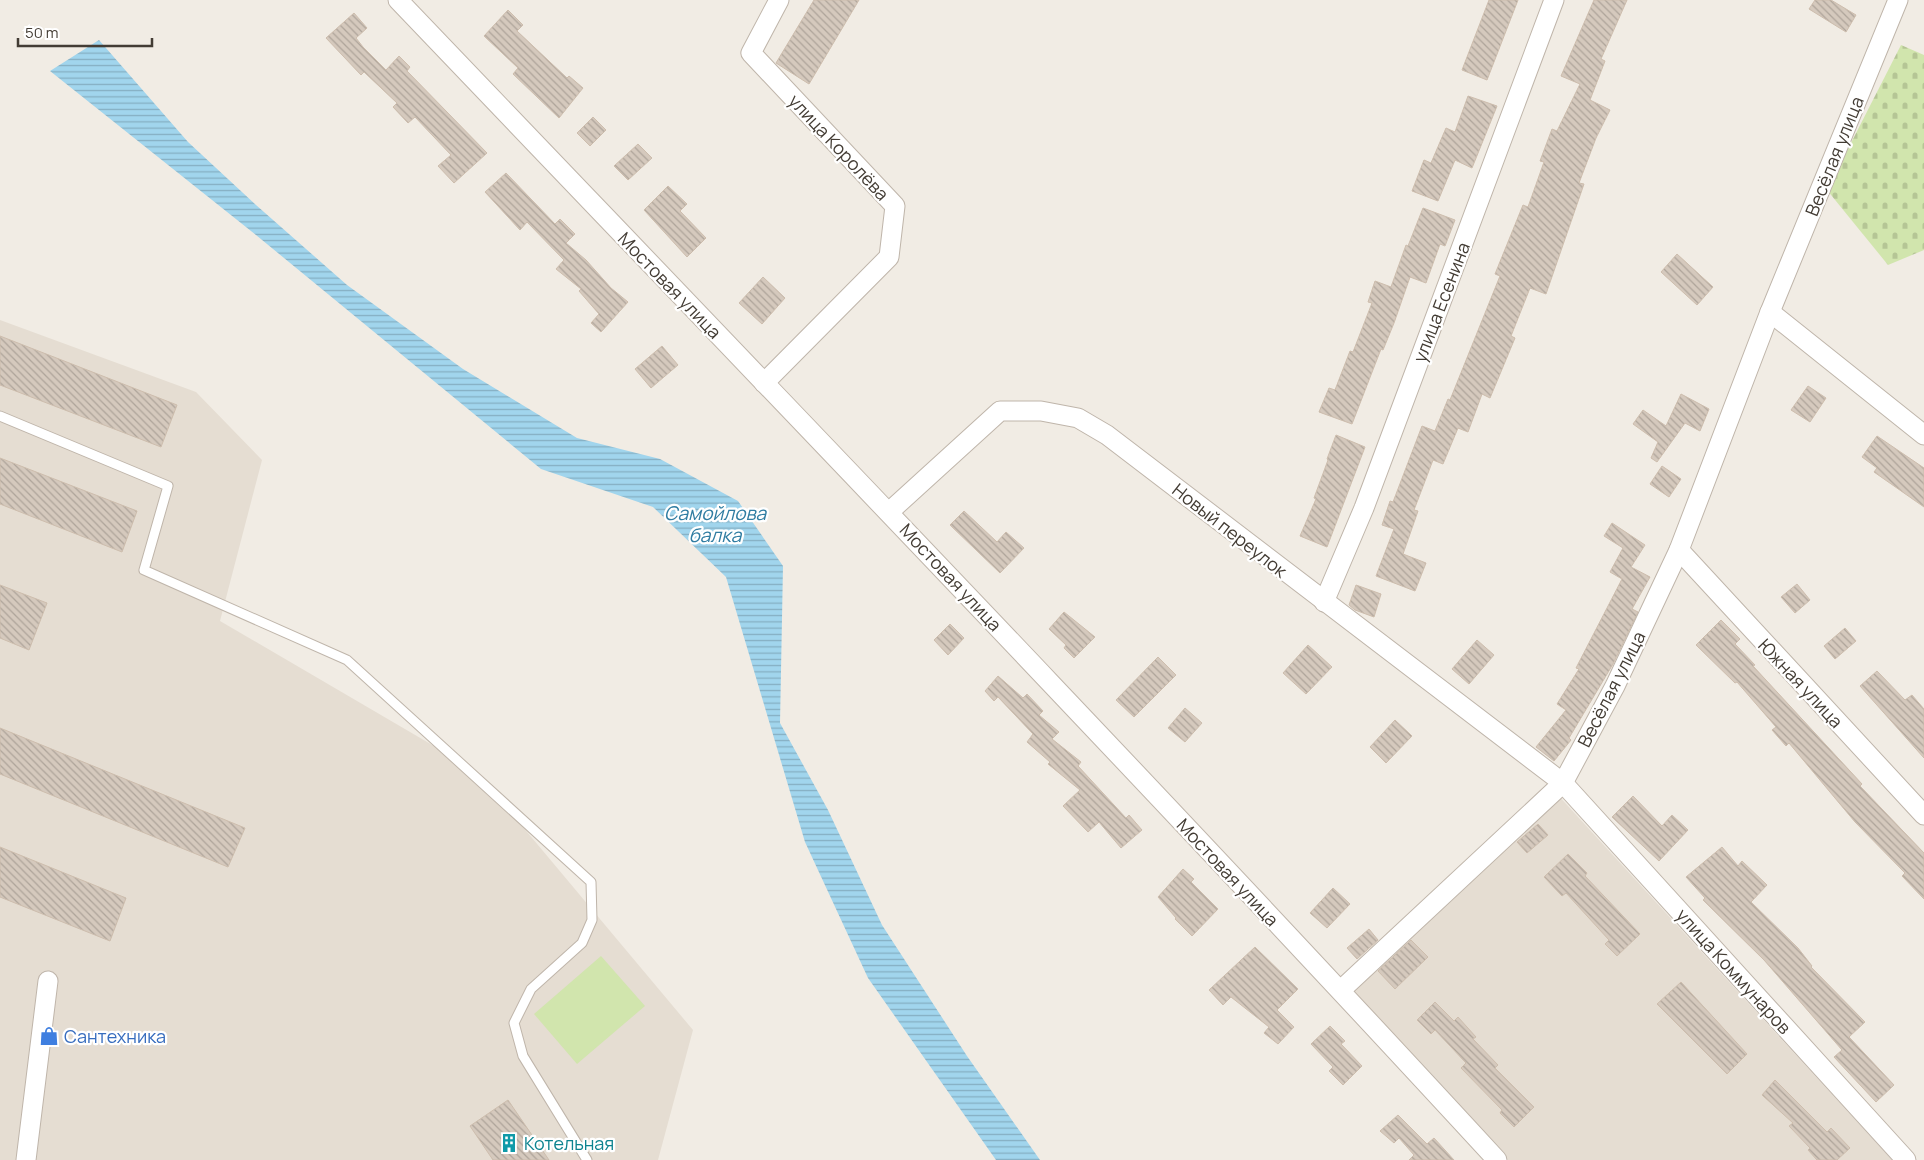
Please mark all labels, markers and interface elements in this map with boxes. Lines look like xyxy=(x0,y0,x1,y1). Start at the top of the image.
scale bar xyxy=(18,15,151,47)
text: 50 m xyxy=(25,22,59,43)
street label: улица Королёва xyxy=(784,89,894,205)
street label: Весёлая улица xyxy=(1799,93,1869,219)
street label: Мостовая улица xyxy=(613,227,727,343)
street label: улица Есенина xyxy=(1407,239,1475,365)
street label: Новый переулок xyxy=(1168,478,1293,583)
water label: Самойлова балка xyxy=(664,500,768,548)
street label: Мостовая улица xyxy=(895,518,1007,636)
street label: Весёлая улица xyxy=(1572,627,1650,751)
street label: Южная улица xyxy=(1753,633,1849,733)
street label: Мостовая улица xyxy=(1172,813,1284,931)
street label: улица Коммунаров xyxy=(1671,903,1797,1039)
place label: Сантехника xyxy=(64,1024,166,1048)
shop icon: Сантехника xyxy=(38,1025,60,1047)
place label: Котельная xyxy=(524,1131,614,1155)
building icon: Котельная xyxy=(498,1132,520,1154)

